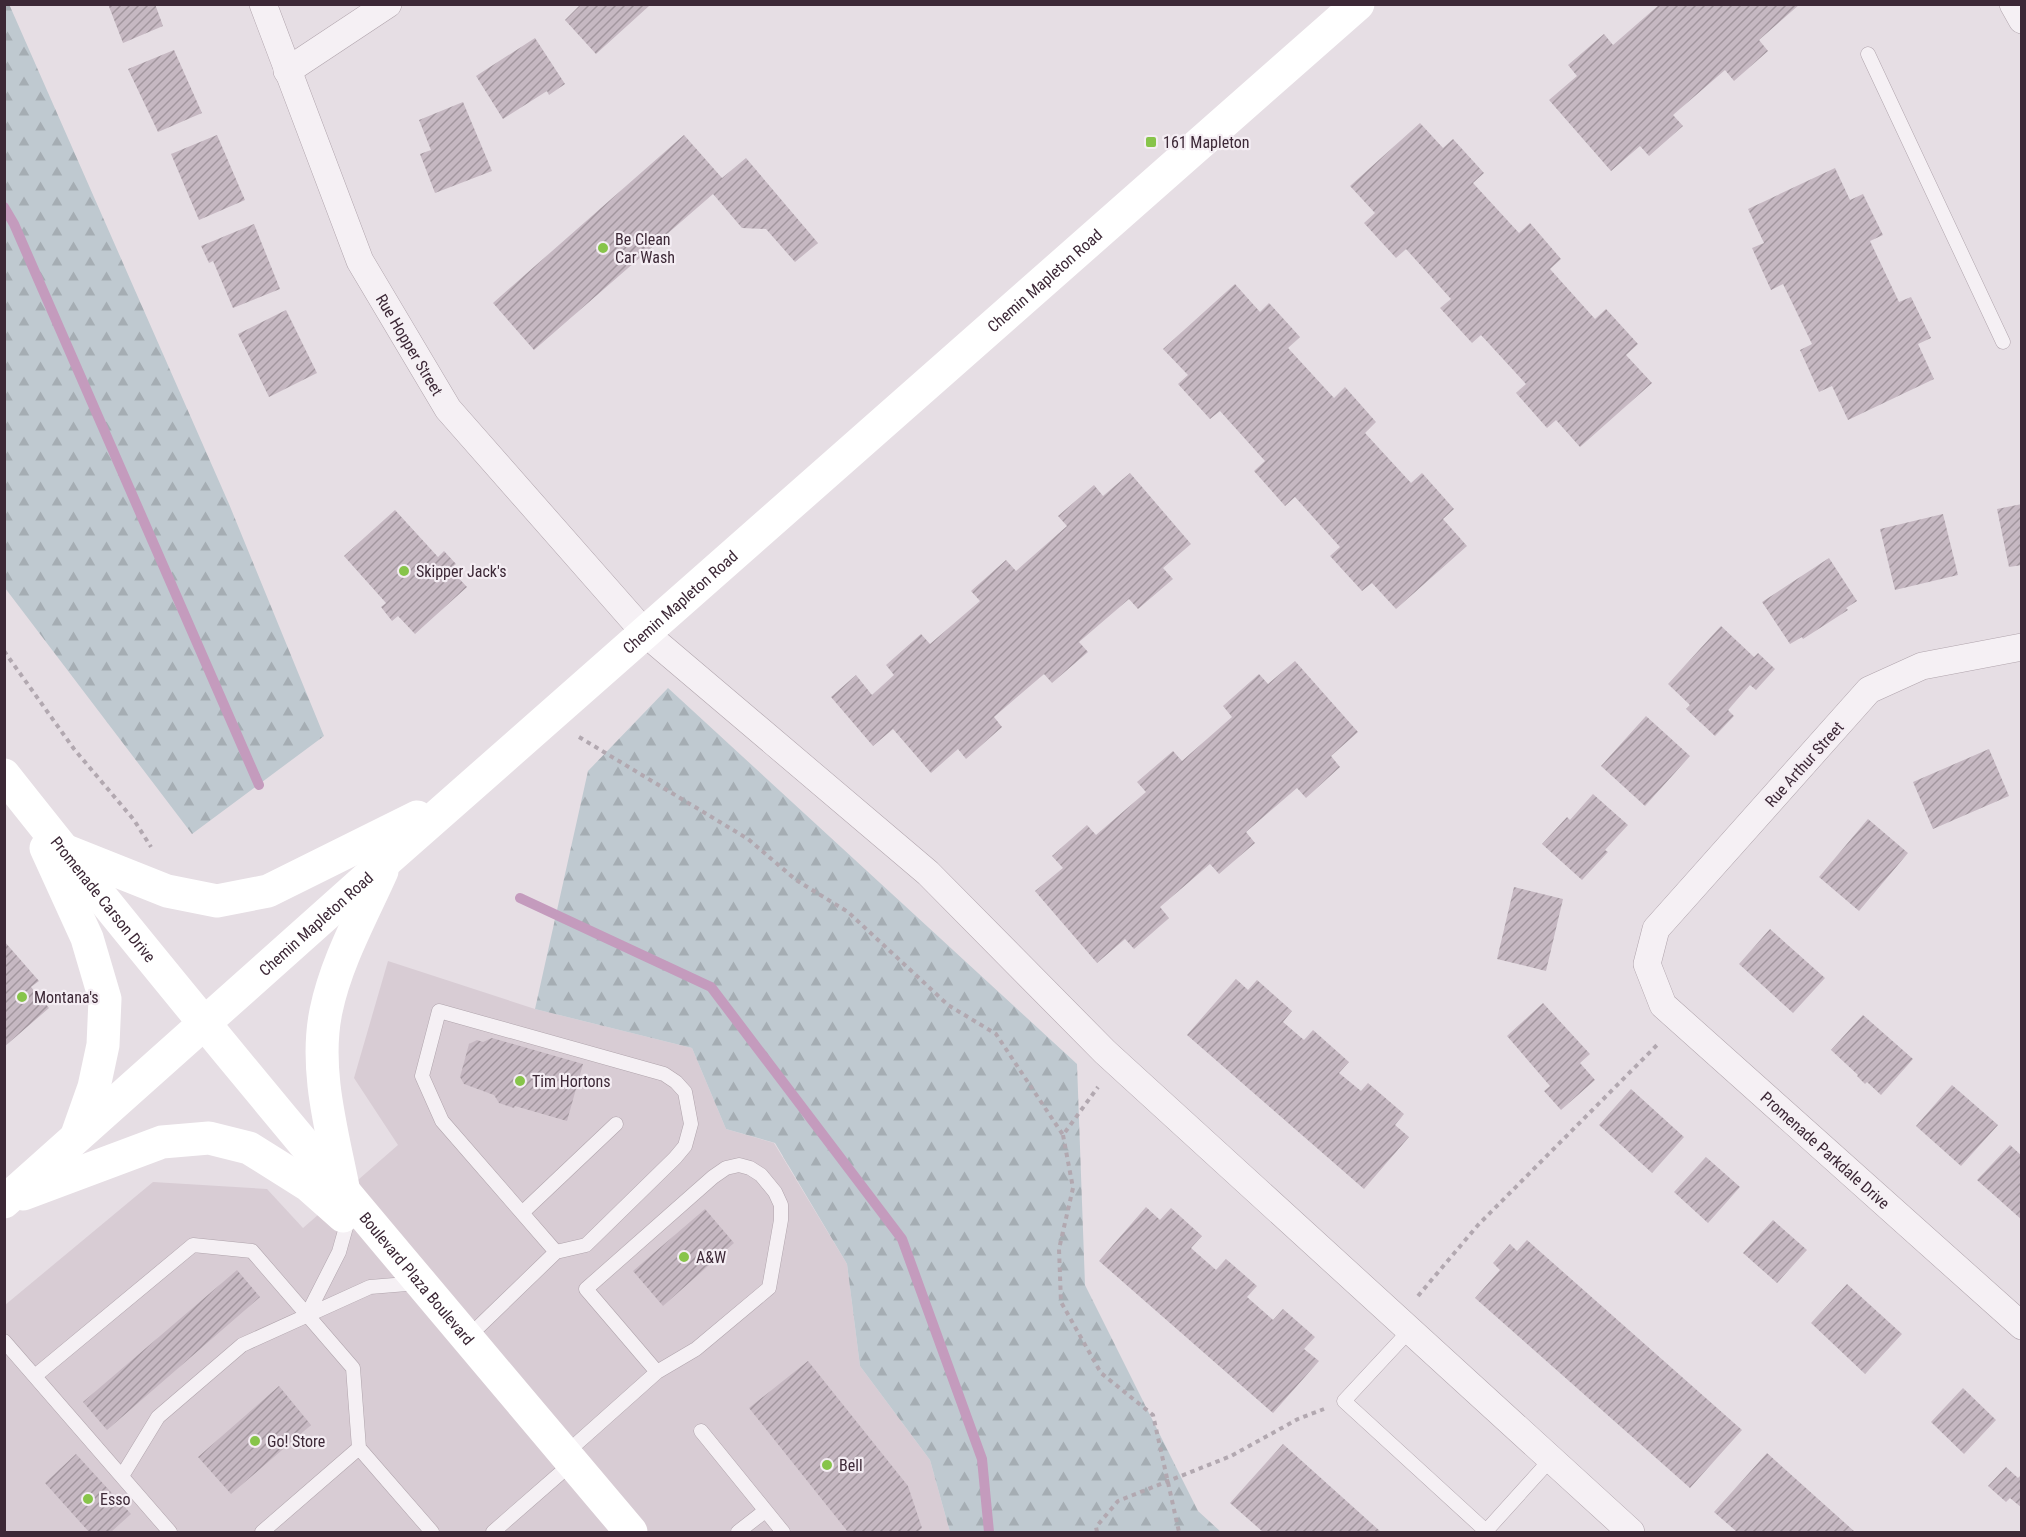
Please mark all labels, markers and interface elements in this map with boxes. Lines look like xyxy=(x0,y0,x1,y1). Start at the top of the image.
place label: 161 Mapleton xyxy=(1163,133,1250,152)
marker: 161 Mapleton xyxy=(1144,135,1158,149)
street label: Chemin Mapleton Road xyxy=(984,225,1106,336)
place label: Be Clean Car Wash xyxy=(615,230,675,267)
marker: Be Clean Car Wash xyxy=(596,241,610,255)
street label: Rue Hopper Street xyxy=(372,291,447,399)
street label: Chemin Mapleton Road xyxy=(619,547,742,658)
place label: Skipper Jack's xyxy=(416,562,506,581)
marker: Skipper Jack's xyxy=(397,564,411,578)
street label: Rue Arthur Street xyxy=(1761,718,1848,811)
street label: Promenade Carson Drive xyxy=(47,833,159,966)
street label: Chemin Mapleton Road xyxy=(255,868,377,980)
place label: Montana's xyxy=(34,988,99,1007)
marker: Montana's xyxy=(15,990,29,1004)
place label: Tim Hortons xyxy=(532,1072,611,1091)
marker: Tim Hortons xyxy=(513,1074,527,1088)
street label: Promenade Parkdale Drive xyxy=(1757,1088,1893,1213)
street label: Boulevard Plaza Boulevard xyxy=(355,1208,478,1349)
place label: A&W xyxy=(696,1248,726,1267)
marker: A&W xyxy=(677,1250,691,1264)
place label: Go! Store xyxy=(267,1432,325,1451)
marker: Go! Store xyxy=(248,1434,262,1448)
place label: Bell xyxy=(839,1456,863,1475)
marker: Bell xyxy=(820,1458,834,1472)
place label: Esso xyxy=(100,1490,131,1509)
marker: Esso xyxy=(81,1492,95,1506)

